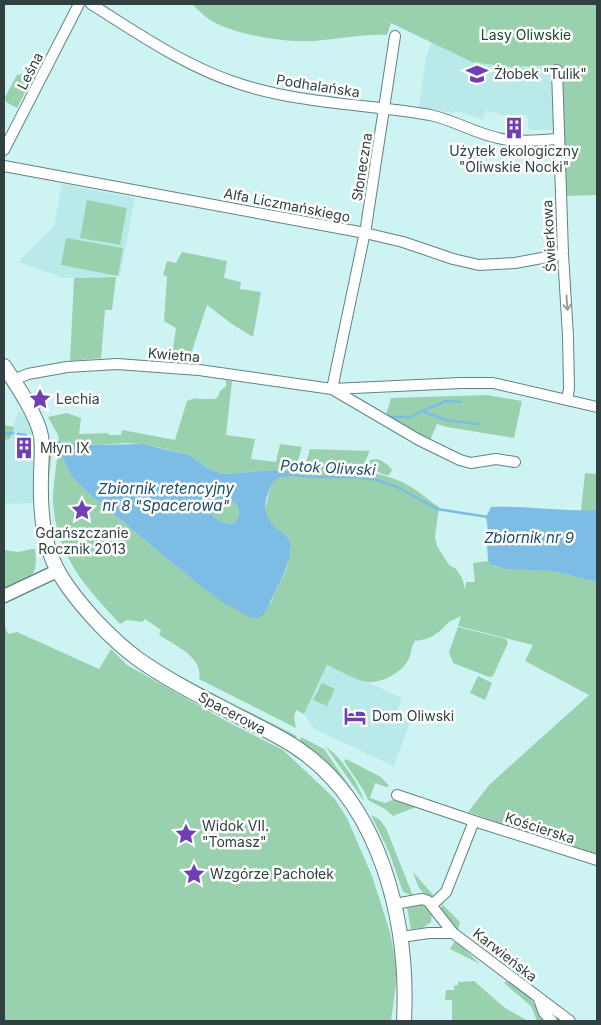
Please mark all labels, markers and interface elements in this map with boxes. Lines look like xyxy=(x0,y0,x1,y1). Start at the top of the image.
park label: Lasy Oliwskie xyxy=(481,26,571,43)
street label: Leśna xyxy=(13,49,46,92)
school or university icon: Żłobek "Tulik" xyxy=(464,61,490,87)
place label: Żłobek "Tulik" xyxy=(494,65,587,82)
street label: Podhalańska xyxy=(275,71,361,101)
building icon: Użytek ekologiczny "Oliwskie Nocki" xyxy=(501,115,527,141)
street label: Słoneczna xyxy=(348,132,375,202)
place label: Użytek ekologiczny "Oliwskie Nocki" xyxy=(449,142,579,175)
street label: Alfa Liczmańskiego xyxy=(222,184,352,225)
street label: Świerkowa xyxy=(538,199,559,273)
one-way arrow xyxy=(562,295,571,311)
street label: Kwietna xyxy=(147,344,201,365)
place icon: Lechia xyxy=(27,386,53,412)
place label: Lechia xyxy=(56,390,100,407)
building icon: Młyn IX xyxy=(11,435,37,461)
place label: Młyn IX xyxy=(40,439,90,456)
water label: Potok Oliwski xyxy=(280,456,377,480)
water label: Zbiornik retencyjny nr 8 "Spacerowa" xyxy=(98,479,235,515)
place icon: Gdańszczanie Rocznik 2013 xyxy=(69,497,95,523)
place label: Gdańszczanie Rocznik 2013 xyxy=(35,524,129,557)
water label: Zbiornik nr 9 xyxy=(484,528,575,547)
street label: Spacerowa xyxy=(195,688,269,737)
hotel icon: Dom Oliwski xyxy=(342,703,368,729)
place label: Dom Oliwski xyxy=(372,707,454,724)
street label: Kościerska xyxy=(503,808,577,847)
place label: Widok VII. "Tomasz" xyxy=(202,817,269,850)
place icon: Widok VII. "Tomasz" xyxy=(173,821,199,847)
place icon: Wzgórze Pachołek xyxy=(181,861,207,887)
place label: Wzgórze Pachołek xyxy=(210,865,334,882)
street label: Karwieńska xyxy=(470,924,541,985)

